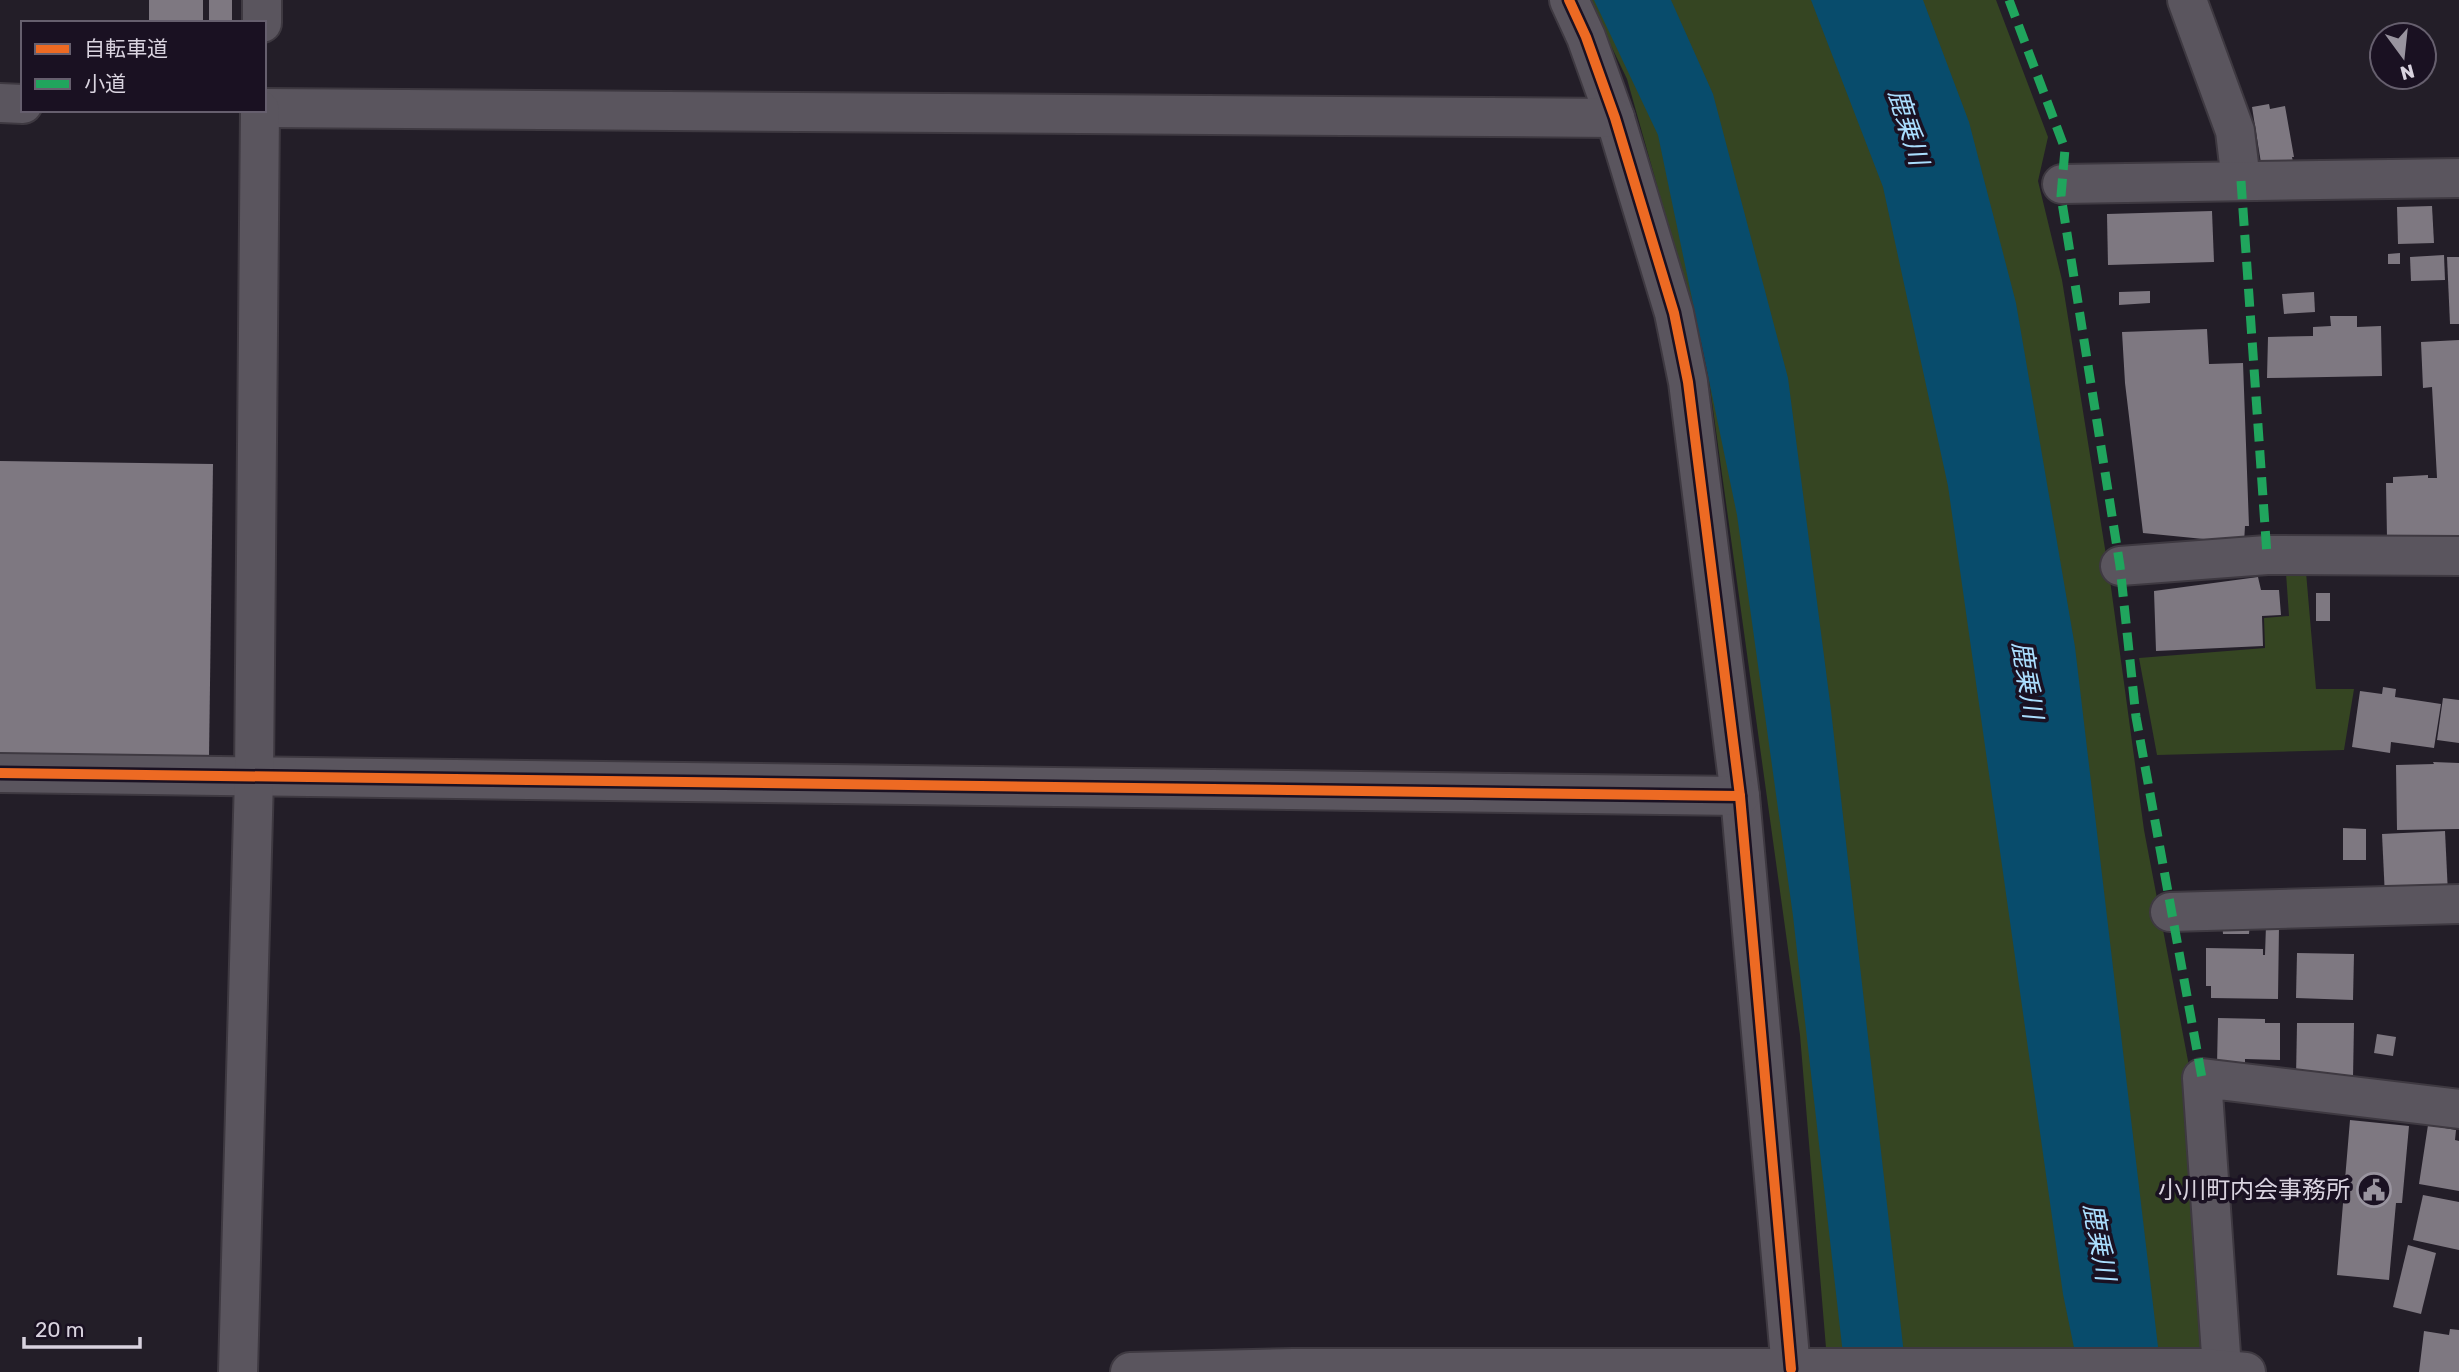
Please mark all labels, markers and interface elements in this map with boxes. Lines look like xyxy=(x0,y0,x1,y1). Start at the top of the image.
legend xyxy=(21,21,266,112)
north arrow xyxy=(2368,21,2438,91)
text: 自転車道 xyxy=(84,36,168,61)
text: N xyxy=(2398,59,2417,85)
text: 小道 xyxy=(84,71,126,96)
water label: 鹿乗川 xyxy=(1882,85,1935,172)
water label: 鹿乗川 xyxy=(2006,639,2049,724)
public building icon: 小川町内会事務所 xyxy=(2355,1171,2393,1209)
place label: 小川町内会事務所 xyxy=(2158,1176,2350,1204)
water label: 鹿乗川 xyxy=(2077,1201,2122,1286)
scale bar xyxy=(24,1306,140,1350)
text: 20 m xyxy=(35,1317,84,1342)

